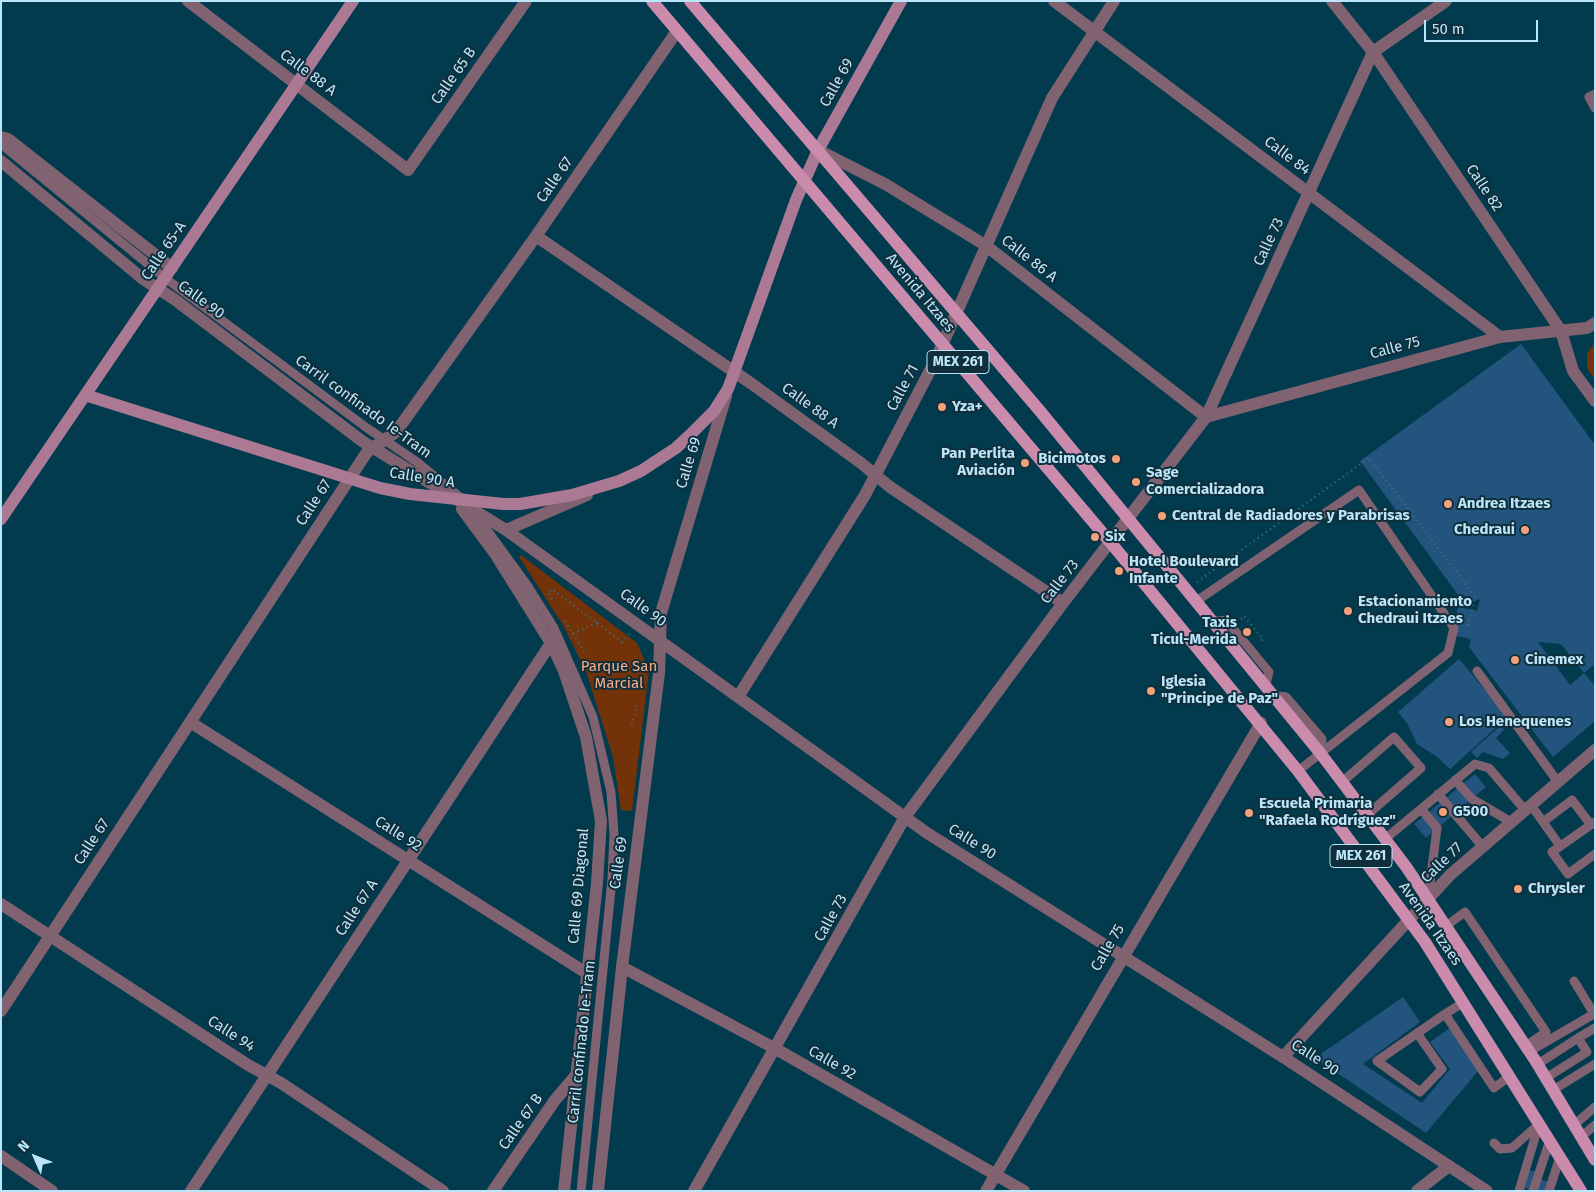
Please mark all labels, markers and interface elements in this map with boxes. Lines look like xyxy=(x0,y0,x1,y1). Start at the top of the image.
scale bar xyxy=(1426,10,1540,42)
text: 50 m xyxy=(1432,20,1465,38)
street label: Calle 65 B xyxy=(428,44,480,108)
street label: Calle 88 A xyxy=(276,46,340,100)
street label: Calle 69 xyxy=(816,56,858,110)
street label: Calle 84 xyxy=(1260,133,1314,179)
street label: Calle 67 xyxy=(533,154,577,206)
street label: Calle 82 xyxy=(1462,161,1506,215)
street label: Calle 73 xyxy=(1250,215,1288,269)
street label: Calle 65-A xyxy=(138,218,190,284)
street label: Calle 86 A xyxy=(997,232,1061,286)
street label: Avenida Itzaes xyxy=(882,250,958,336)
street label: Calle 90 xyxy=(174,277,228,323)
street label: Calle 75 xyxy=(1368,333,1422,363)
road number: MEX 261 xyxy=(927,351,989,374)
street label: Carril confinado Ie-Tram xyxy=(291,352,435,462)
street label: Calle 71 xyxy=(883,362,923,414)
street label: Calle 88 A xyxy=(778,379,842,433)
place label: Yza+ xyxy=(952,398,983,416)
marker: Yza+ xyxy=(936,401,948,413)
street label: Calle 69 xyxy=(673,435,705,491)
place label: Pan Perlita Aviación xyxy=(941,445,1015,480)
place label: Bicimotos xyxy=(1038,450,1106,468)
marker: Bicimotos xyxy=(1110,453,1122,465)
marker: Pan Perlita Aviación xyxy=(1019,457,1031,469)
street label: Calle 90 A xyxy=(388,464,456,492)
place label: Sage Comercializadora xyxy=(1146,464,1264,499)
marker: Sage Comercializadora xyxy=(1130,476,1142,488)
street label: Calle 67 xyxy=(292,477,336,529)
place label: Andrea Itzaes xyxy=(1458,495,1551,513)
marker: Andrea Itzaes xyxy=(1442,498,1454,510)
place label: Central de Radiadores y Parabrisas xyxy=(1172,507,1410,525)
marker: Central de Radiadores y Parabrisas xyxy=(1156,510,1168,522)
place label: Chedraui xyxy=(1454,521,1515,539)
marker: Chedraui xyxy=(1519,524,1531,536)
place label: Six xyxy=(1105,528,1125,546)
marker: Six xyxy=(1089,531,1101,543)
place label: Hotel Boulevard Infante xyxy=(1129,553,1239,588)
street label: Calle 73 xyxy=(1037,556,1083,608)
marker: Hotel Boulevard Infante xyxy=(1113,565,1125,577)
street label: Calle 90 xyxy=(616,585,670,631)
place label: Estacionamiento Chedraui Itzaes xyxy=(1358,593,1472,628)
marker: Estacionamiento Chedraui Itzaes xyxy=(1342,605,1354,617)
place label: Taxis Ticul-Merida xyxy=(1151,614,1237,649)
marker: Taxis Ticul-Merida xyxy=(1241,626,1253,638)
place label: Cinemex xyxy=(1525,651,1583,669)
marker: Cinemex xyxy=(1509,654,1521,666)
park label: Parque San Marcial xyxy=(581,658,657,693)
place label: Iglesia "Principe de Paz" xyxy=(1161,673,1278,708)
marker: Iglesia "Principe de Paz" xyxy=(1145,685,1157,697)
place label: Los Henequenes xyxy=(1459,713,1571,731)
marker: Los Henequenes xyxy=(1443,716,1455,728)
place label: Escuela Primaria "Rafaela Rodríguez" xyxy=(1259,795,1396,830)
place label: G500 xyxy=(1453,803,1488,821)
marker: G500 xyxy=(1437,806,1449,818)
marker: Escuela Primaria "Rafaela Rodríguez" xyxy=(1243,807,1255,819)
street label: Calle 92 xyxy=(371,813,425,855)
street label: Calle 67 xyxy=(70,816,114,868)
street label: Calle 90 xyxy=(945,820,999,864)
street label: Calle 69 Diagonal xyxy=(565,827,593,945)
street label: Calle 69 xyxy=(606,836,632,890)
street label: Calle 77 xyxy=(1418,839,1466,887)
road number: MEX 261 xyxy=(1330,844,1392,868)
street label: Calle 67 A xyxy=(332,876,382,940)
street label: Avenida Itzaes xyxy=(1395,879,1465,969)
place label: Chrysler xyxy=(1528,880,1585,898)
marker: Chrysler xyxy=(1512,883,1524,895)
street label: Calle 73 xyxy=(811,891,851,945)
street label: Calle 75 xyxy=(1087,921,1129,975)
street label: Carril confinado Ie-Tram xyxy=(564,960,600,1124)
street label: Calle 94 xyxy=(204,1012,258,1056)
street label: Calle 90 xyxy=(1288,1036,1342,1080)
street label: Calle 92 xyxy=(805,1042,859,1084)
street label: Calle 67 B xyxy=(495,1090,547,1154)
north arrow xyxy=(10,1132,60,1182)
text: N xyxy=(15,1137,33,1155)

